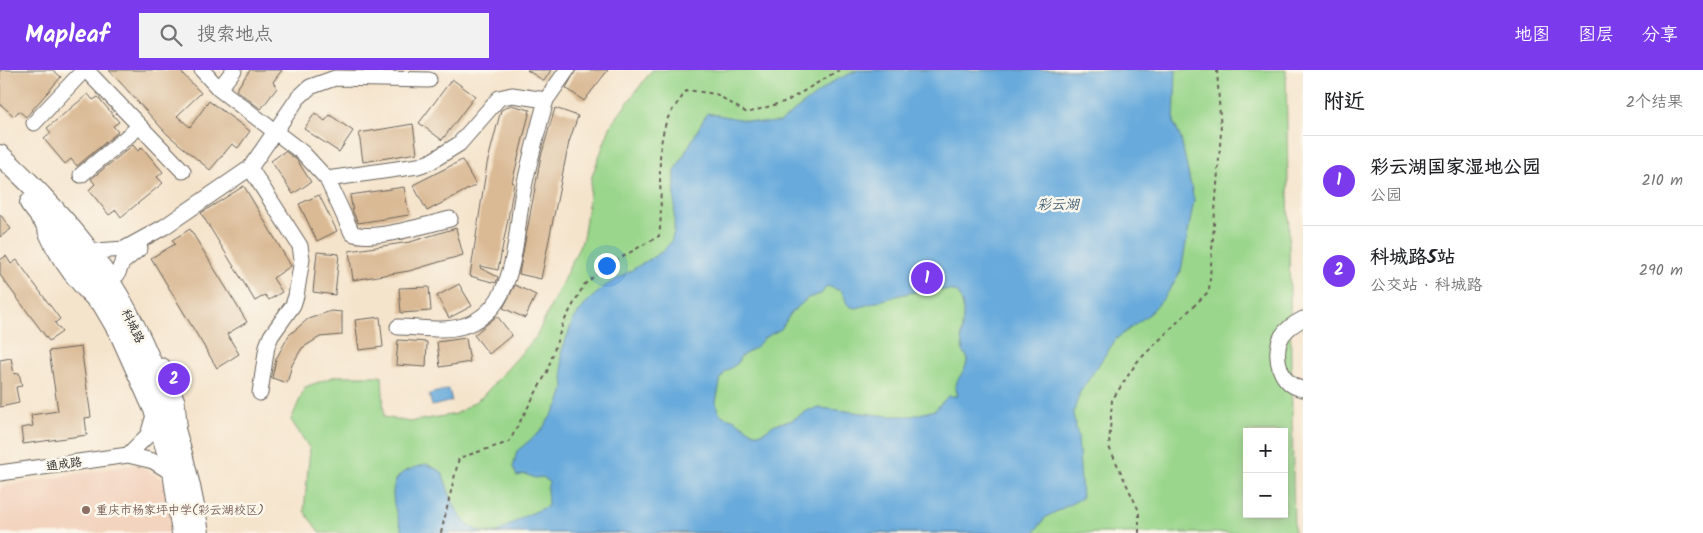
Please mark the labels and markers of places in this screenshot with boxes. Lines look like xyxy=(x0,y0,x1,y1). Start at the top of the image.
pin: 1 xyxy=(911,259,943,297)
pin: 2 xyxy=(158,360,190,398)
place label: 重庆市杨家坪中学(彩云湖校区) xyxy=(96,501,264,520)
marker: 重庆市杨家坪中学(彩云湖校区) xyxy=(80,504,92,516)

